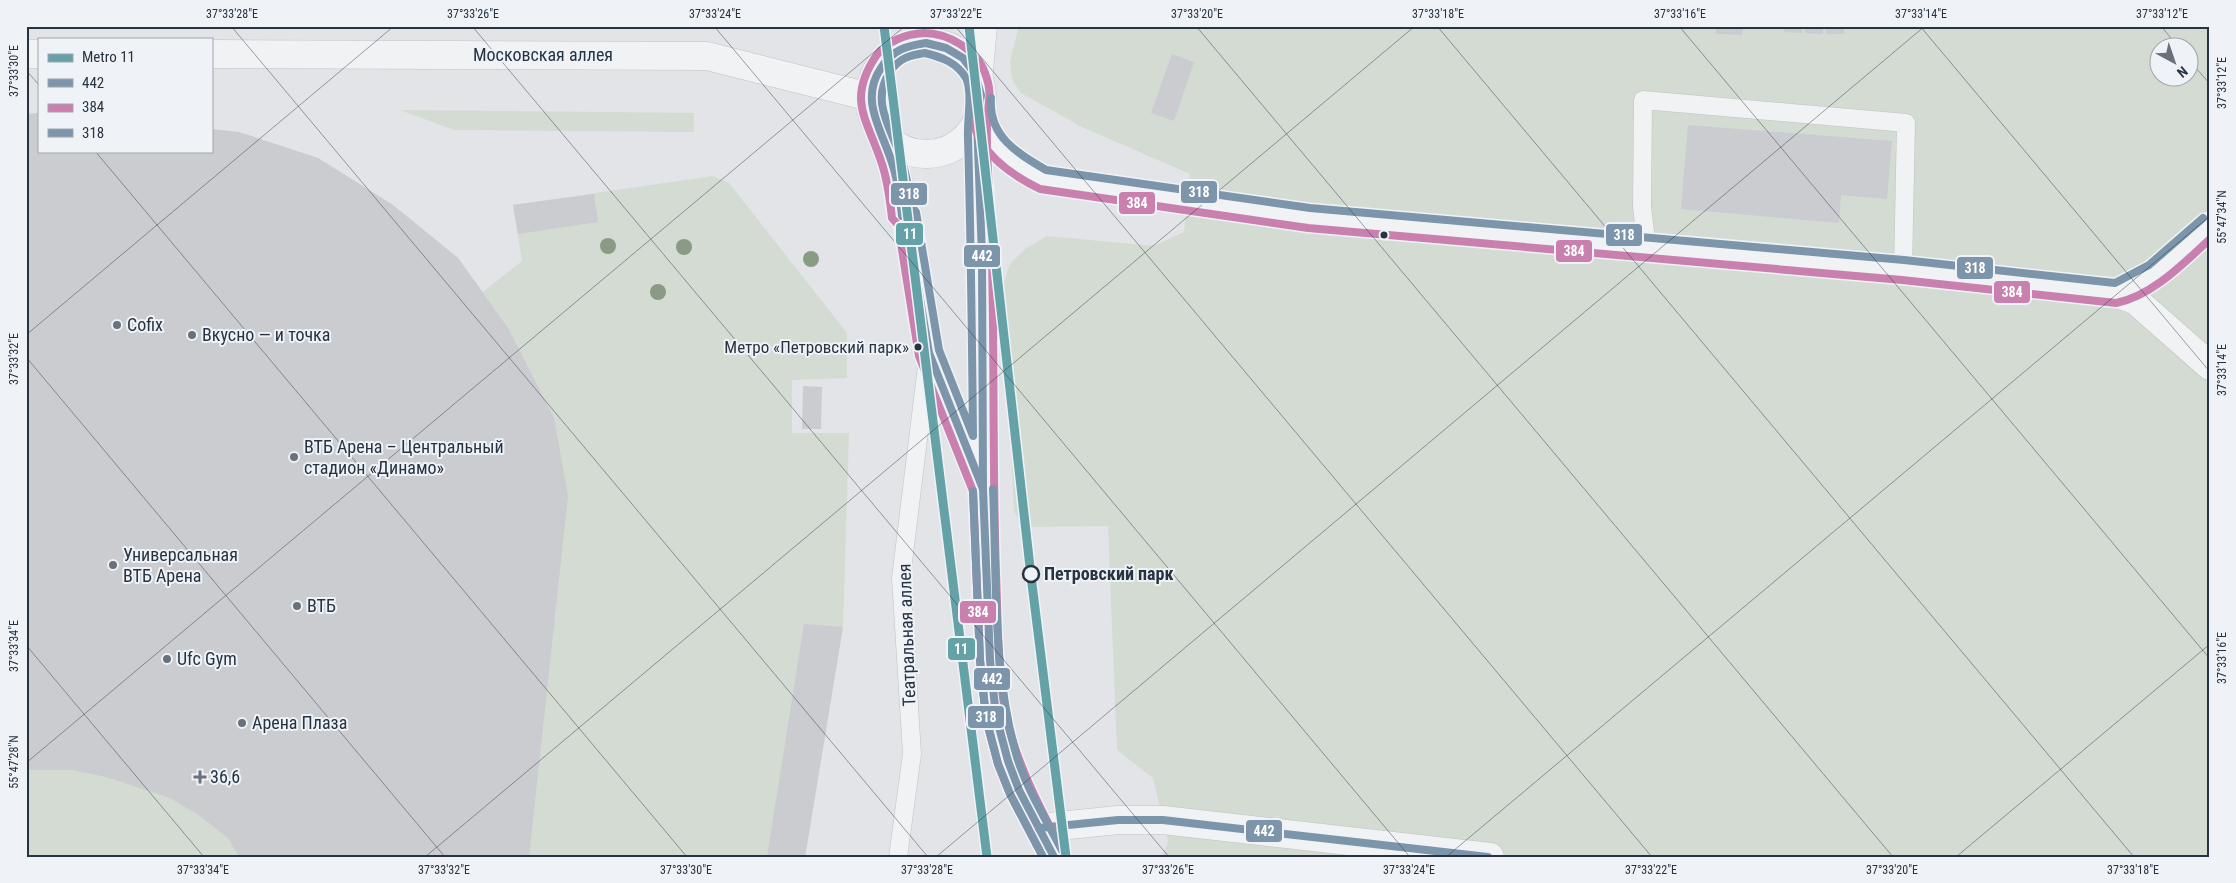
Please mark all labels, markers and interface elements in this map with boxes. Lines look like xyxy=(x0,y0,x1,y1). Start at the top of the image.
text: 37°33'28"E xyxy=(206,7,258,21)
text: 37°33'26"E xyxy=(447,7,499,21)
text: 37°33'24"E xyxy=(689,7,741,21)
text: 37°33'22"E xyxy=(930,7,982,21)
text: 37°33'20"E xyxy=(1171,7,1223,21)
text: 37°33'18"E xyxy=(1412,7,1464,21)
text: 37°33'16"E xyxy=(1654,7,1706,21)
text: 37°33'14"E xyxy=(1895,7,1947,21)
text: 37°33'12"E xyxy=(2136,7,2188,21)
legend xyxy=(38,38,212,152)
north arrow xyxy=(2148,38,2198,88)
street label: Московская аллея xyxy=(473,44,613,65)
text: 37°33'30"E xyxy=(7,45,21,97)
text: Metro 11 xyxy=(82,48,135,66)
text: 37°33'12"E xyxy=(2215,57,2229,109)
text: N xyxy=(2174,63,2191,81)
text: 442 xyxy=(82,74,104,92)
text: 384 xyxy=(82,98,104,116)
text: 318 xyxy=(82,124,104,142)
line badge: 318 xyxy=(1180,180,1218,204)
line badge: 318 xyxy=(890,182,928,206)
text: 318 xyxy=(1188,184,1210,200)
text: 318 xyxy=(898,186,920,202)
text: 55°47'34"N xyxy=(2215,190,2229,244)
line badge: 384 xyxy=(1118,191,1156,215)
text: 384 xyxy=(1126,195,1148,211)
line badge: 11 xyxy=(895,222,924,246)
line badge: 318 xyxy=(1605,223,1643,247)
text: 11 xyxy=(903,226,917,242)
text: 318 xyxy=(1613,227,1635,243)
unlabelled marker xyxy=(1379,230,1389,240)
line badge: 384 xyxy=(1555,239,1593,263)
text: 384 xyxy=(1563,243,1585,259)
line badge: 442 xyxy=(963,244,1001,268)
text: 442 xyxy=(971,248,993,264)
line badge: 318 xyxy=(1956,256,1994,280)
text: 318 xyxy=(1964,260,1986,276)
line badge: 384 xyxy=(1993,280,2031,304)
text: 384 xyxy=(2001,284,2023,300)
place label: Cofix xyxy=(127,314,163,335)
marker: Cofix xyxy=(111,319,123,331)
place label: Вкусно — и точка xyxy=(202,324,330,345)
marker: Вкусно — и точка xyxy=(186,329,198,341)
text: 37°33'32"E xyxy=(7,333,21,385)
place label: Метро «Петровский парк» xyxy=(724,337,909,357)
marker: Метро «Петровский парк» xyxy=(913,342,923,352)
text: 37°33'14"E xyxy=(2215,344,2229,396)
place label: ВТБ Арена – Центральный стадион «Динамо» xyxy=(304,436,504,478)
marker: ВТБ Арена – Центральный стадион «Динамо» xyxy=(288,451,300,463)
place label: Универсальная ВТБ Арена xyxy=(123,544,238,586)
marker: Универсальная ВТБ Арена xyxy=(107,559,119,571)
street label: Театральная аллея xyxy=(894,563,919,707)
place label: Петровский парк xyxy=(1044,563,1174,584)
marker: Петровский парк xyxy=(1022,565,1040,583)
place label: ВТБ xyxy=(307,595,336,616)
marker: ВТБ xyxy=(291,600,303,612)
line badge: 384 xyxy=(959,600,997,624)
text: 384 xyxy=(967,604,989,620)
text: 37°33'34"E xyxy=(7,620,21,672)
text: 37°33'16"E xyxy=(2215,632,2229,684)
line badge: 11 xyxy=(947,637,976,661)
text: 11 xyxy=(954,641,968,657)
place label: Ufc Gym xyxy=(177,648,237,669)
marker: Ufc Gym xyxy=(161,653,173,665)
line badge: 442 xyxy=(973,667,1011,691)
text: 442 xyxy=(981,671,1003,687)
line badge: 318 xyxy=(967,705,1005,729)
text: 318 xyxy=(975,709,997,725)
place label: Арена Плаза xyxy=(252,712,347,733)
marker: Арена Плаза xyxy=(236,717,248,729)
text: 55°47'28"N xyxy=(7,735,21,789)
place label: 36,6 xyxy=(210,766,240,787)
marker: 36,6 xyxy=(194,771,206,783)
line badge: 442 xyxy=(1245,819,1283,843)
text: 442 xyxy=(1253,823,1275,839)
text: 37°33'34"E xyxy=(177,863,229,877)
text: 37°33'32"E xyxy=(418,863,470,877)
text: 37°33'30"E xyxy=(660,863,712,877)
text: 37°33'28"E xyxy=(901,863,953,877)
text: 37°33'26"E xyxy=(1142,863,1194,877)
text: 37°33'24"E xyxy=(1383,863,1435,877)
text: 37°33'22"E xyxy=(1625,863,1677,877)
text: 37°33'20"E xyxy=(1866,863,1918,877)
text: 37°33'18"E xyxy=(2107,863,2159,877)

